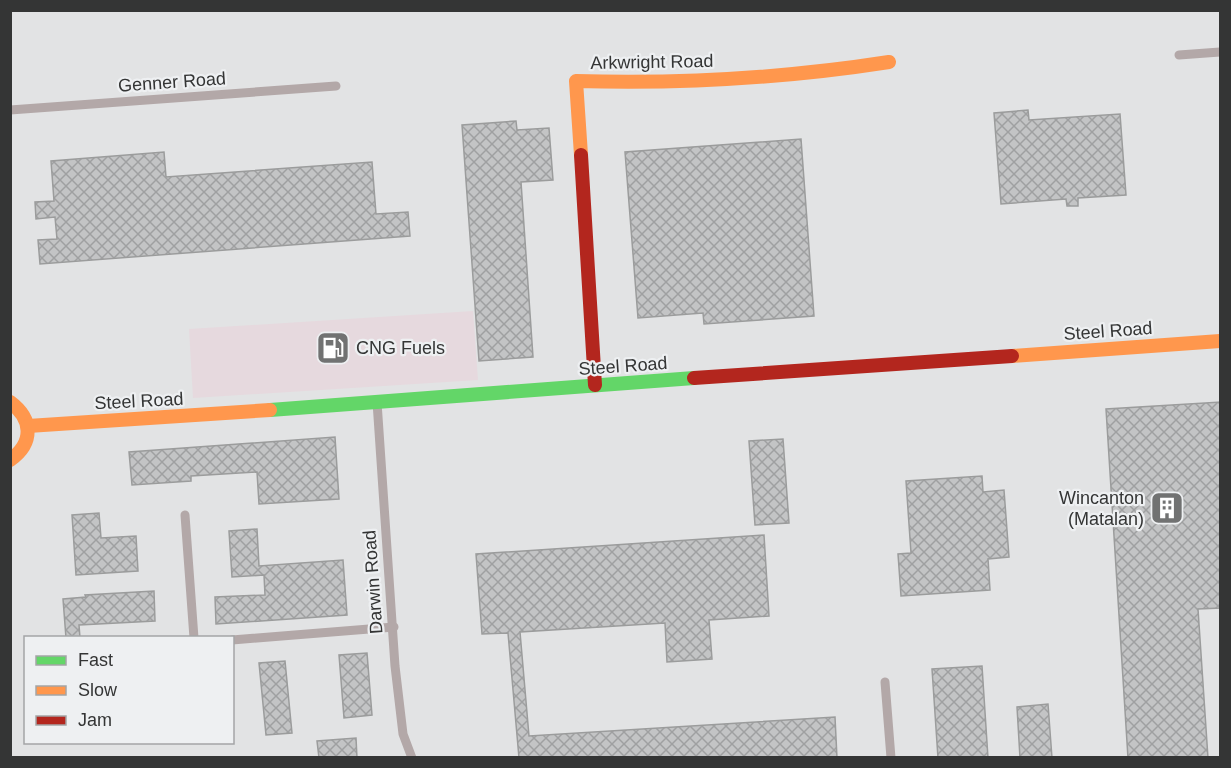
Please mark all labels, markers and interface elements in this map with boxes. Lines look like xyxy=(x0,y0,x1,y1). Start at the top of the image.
street label: Arkwright Road xyxy=(590,51,714,73)
street label: Genner Road xyxy=(117,68,227,96)
street label: Steel Road xyxy=(1063,318,1153,344)
fuel station icon: CNG Fuels xyxy=(315,330,351,366)
place label: CNG Fuels xyxy=(356,338,445,358)
street label: Steel Road xyxy=(578,353,668,379)
street label: Steel Road xyxy=(94,389,184,413)
place label: Wincanton (Matalan) xyxy=(1059,488,1144,529)
building icon: Wincanton (Matalan) xyxy=(1149,490,1185,526)
street label: Darwin Road xyxy=(359,529,387,635)
legend xyxy=(24,636,234,744)
text: Fast xyxy=(78,650,113,670)
text: Slow xyxy=(78,680,118,700)
text: Jam xyxy=(78,710,112,730)

